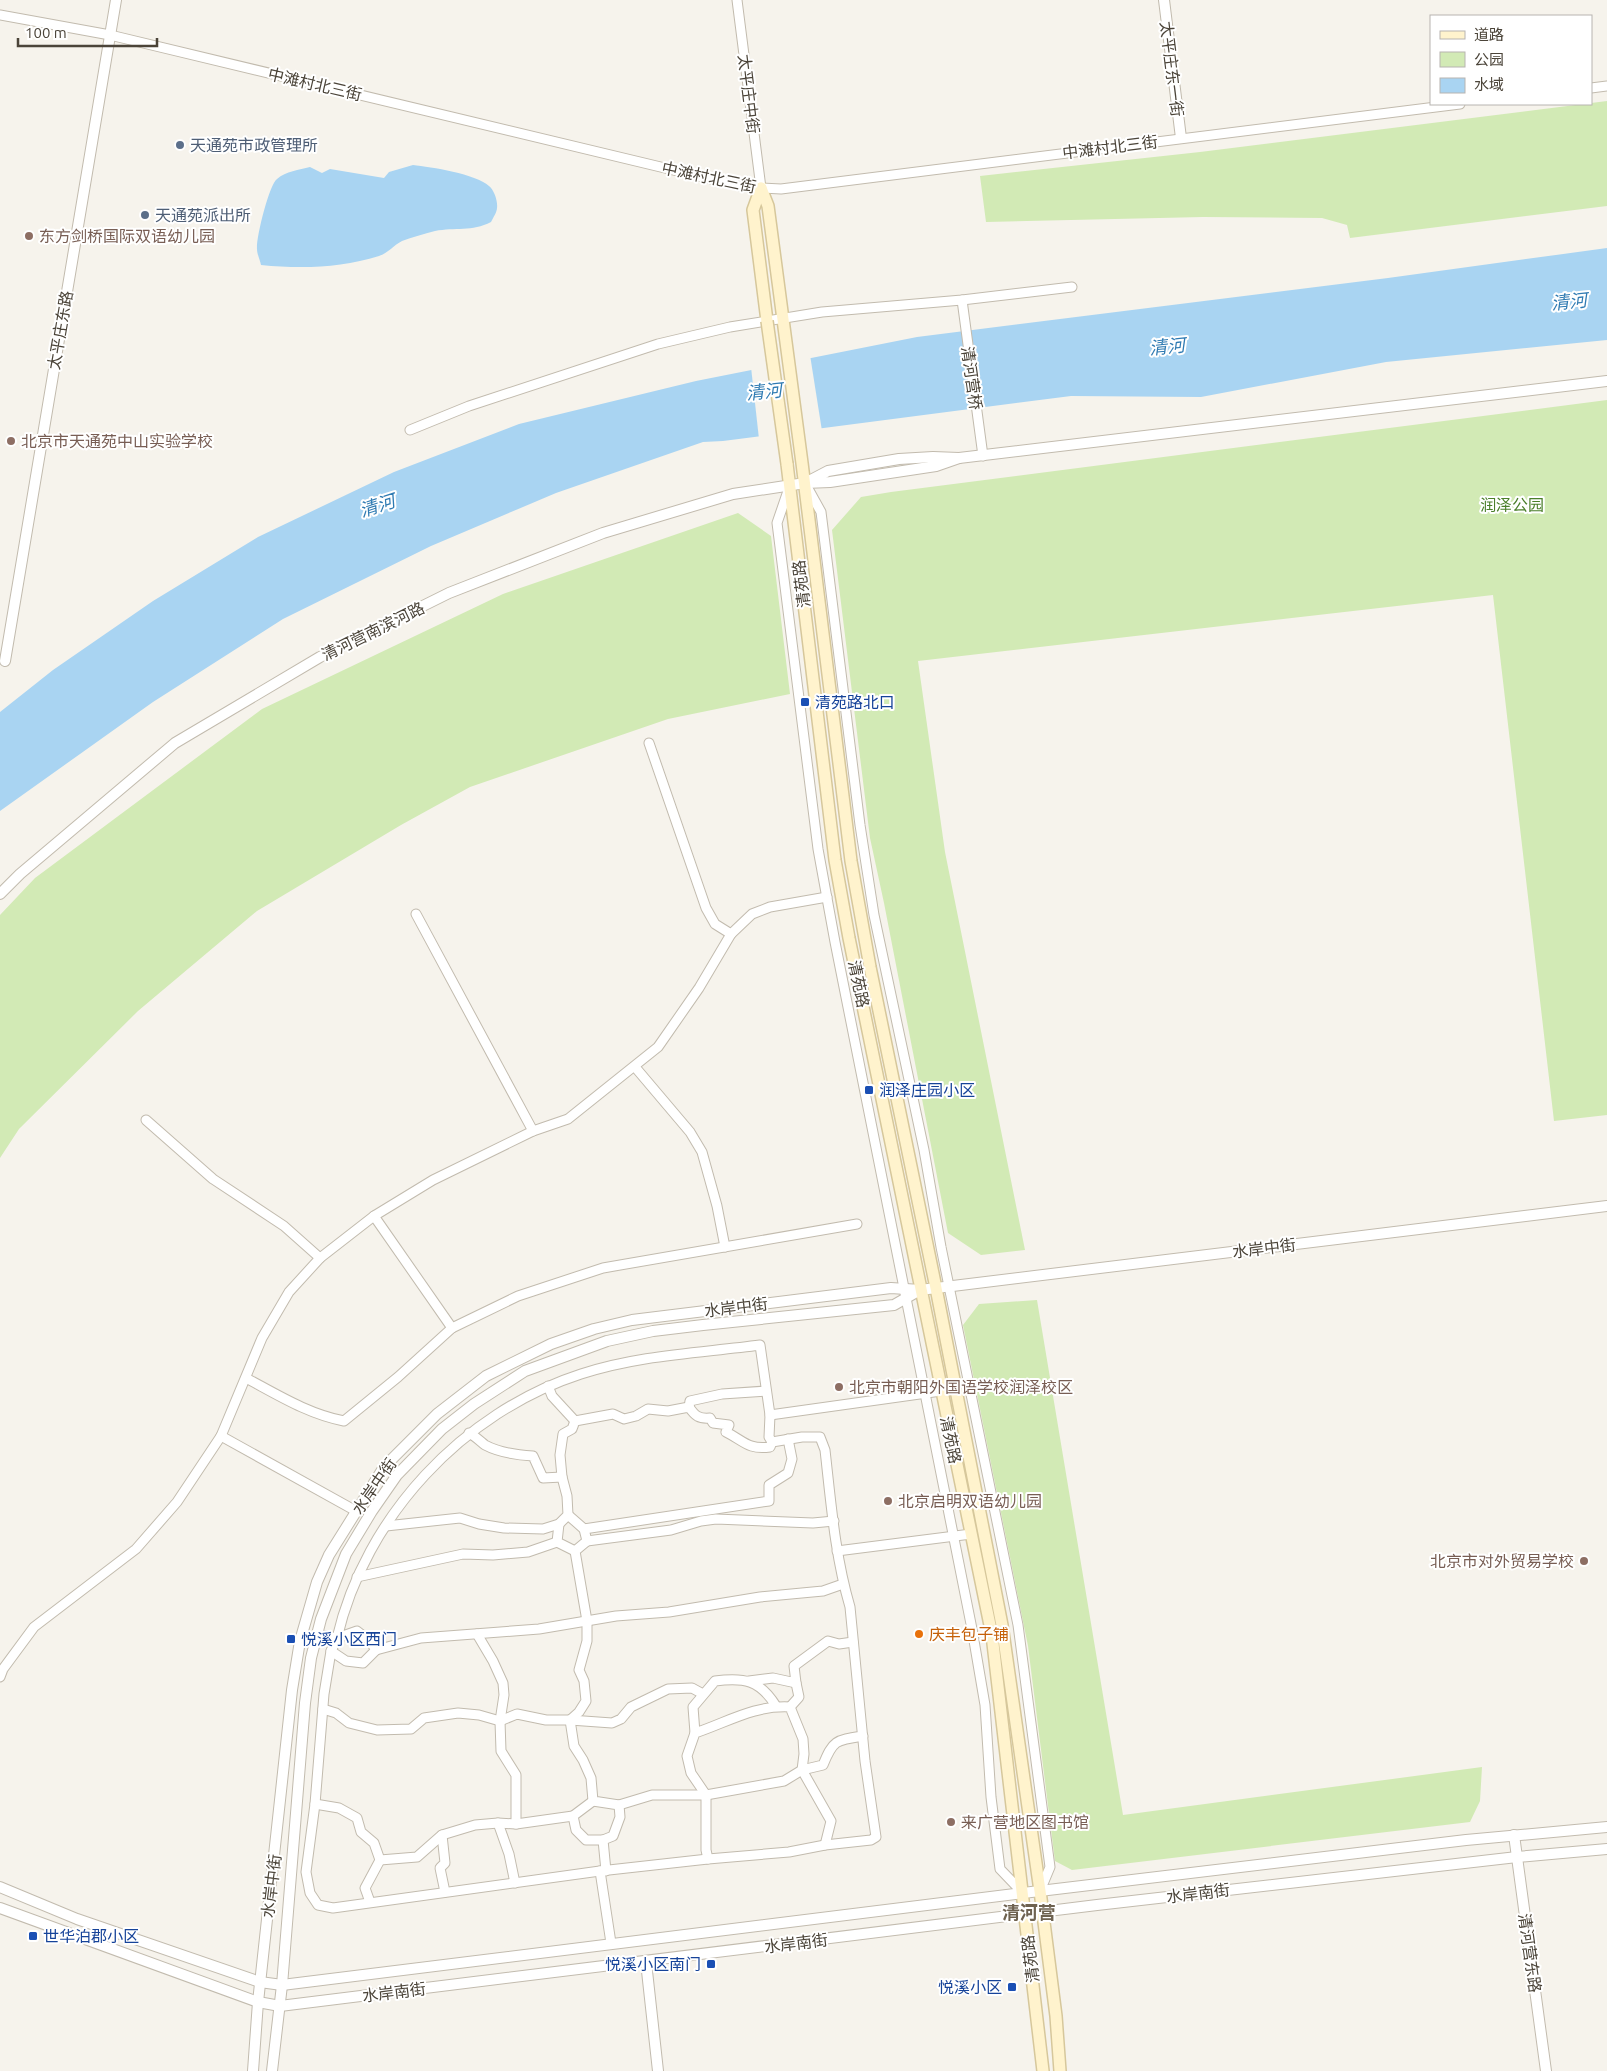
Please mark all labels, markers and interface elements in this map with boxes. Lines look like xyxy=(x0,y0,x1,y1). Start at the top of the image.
scale bar xyxy=(18,15,156,47)
legend xyxy=(1430,15,1592,105)
street label: 太平庄东一街 xyxy=(1157,20,1187,118)
text: 100 m xyxy=(25,24,67,41)
text: 道路 xyxy=(1474,26,1504,43)
text: 公园 xyxy=(1474,51,1504,68)
street label: 太平庄中街 xyxy=(735,53,763,135)
street label: 中滩村北三街 xyxy=(266,64,364,104)
text: 水域 xyxy=(1474,76,1504,93)
street label: 中滩村北三街 xyxy=(1061,132,1159,162)
place label: 天通苑市政管理所 xyxy=(190,136,318,154)
marker: 天通苑市政管理所 xyxy=(174,139,186,151)
street label: 中滩村北三街 xyxy=(660,158,758,196)
place label: 天通苑派出所 xyxy=(155,206,251,224)
marker: 天通苑派出所 xyxy=(139,209,151,221)
place label: 东方剑桥国际双语幼儿园 xyxy=(39,227,215,245)
marker: 东方剑桥国际双语幼儿园 xyxy=(23,230,35,242)
street label: 太平庄东路 xyxy=(44,289,76,371)
water label: 清河 xyxy=(1550,289,1591,313)
water label: 清河 xyxy=(1148,334,1189,358)
street label: 清河营桥 xyxy=(959,345,985,411)
water label: 清河 xyxy=(745,379,786,403)
place label: 北京市天通苑中山实验学校 xyxy=(21,432,213,450)
marker: 北京市天通苑中山实验学校 xyxy=(5,435,17,447)
water label: 清河 xyxy=(357,489,400,520)
park label: 润泽公园 xyxy=(1480,496,1544,514)
street label: 清苑路 xyxy=(789,559,813,609)
street label: 清河营南滨河路 xyxy=(319,598,427,664)
place label: 清苑路北口 xyxy=(815,693,895,711)
marker: 清苑路北口 xyxy=(799,696,811,708)
street label: 清苑路 xyxy=(845,959,873,1009)
place label: 润泽庄园小区 xyxy=(879,1081,975,1099)
marker: 润泽庄园小区 xyxy=(863,1084,875,1096)
street label: 水岸中街 xyxy=(1231,1235,1297,1261)
street label: 水岸中街 xyxy=(703,1294,769,1320)
place label: 北京市朝阳外国语学校润泽校区 xyxy=(849,1378,1073,1396)
marker: 北京市朝阳外国语学校润泽校区 xyxy=(833,1381,845,1393)
street label: 清苑路 xyxy=(937,1415,965,1465)
street label: 水岸中街 xyxy=(348,1455,400,1517)
place label: 北京启明双语幼儿园 xyxy=(898,1492,1042,1510)
marker: 北京启明双语幼儿园 xyxy=(882,1495,894,1507)
place label: 北京市对外贸易学校 xyxy=(1430,1552,1574,1570)
marker: 北京市对外贸易学校 xyxy=(1578,1555,1590,1567)
place label: 庆丰包子铺 xyxy=(929,1625,1009,1643)
marker: 庆丰包子铺 xyxy=(913,1628,925,1640)
place label: 悦溪小区西门 xyxy=(301,1630,397,1648)
marker: 悦溪小区西门 xyxy=(285,1633,297,1645)
place label: 来广营地区图书馆 xyxy=(961,1813,1089,1831)
marker: 来广营地区图书馆 xyxy=(945,1816,957,1828)
street label: 水岸中街 xyxy=(258,1853,284,1919)
street label: 水岸南街 xyxy=(1165,1880,1231,1906)
district label: 清河营 xyxy=(1002,1902,1056,1922)
street label: 清河营东路 xyxy=(1516,1912,1544,1994)
place label: 世华泊郡小区 xyxy=(43,1927,139,1945)
marker: 世华泊郡小区 xyxy=(27,1930,39,1942)
street label: 水岸南街 xyxy=(763,1930,829,1956)
street label: 清苑路 xyxy=(1018,1934,1042,1984)
place label: 悦溪小区南门 xyxy=(605,1955,701,1973)
marker: 悦溪小区南门 xyxy=(705,1958,717,1970)
place label: 悦溪小区 xyxy=(938,1978,1002,1996)
street label: 水岸南街 xyxy=(361,1979,427,2005)
marker: 悦溪小区 xyxy=(1006,1981,1018,1993)

